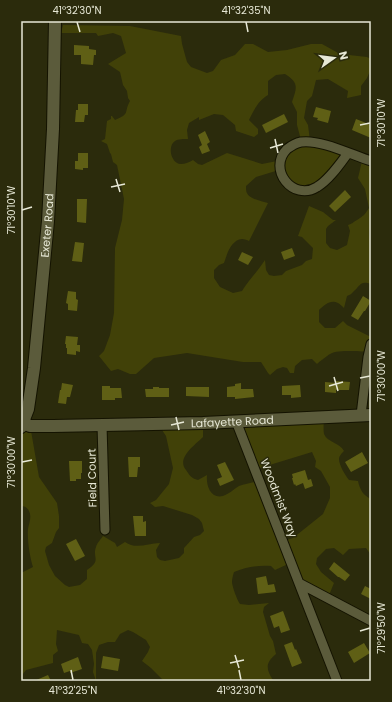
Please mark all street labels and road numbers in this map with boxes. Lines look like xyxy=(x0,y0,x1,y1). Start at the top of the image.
street label: Exeter Road xyxy=(37,193,57,258)
street label: Lafayette Road xyxy=(191,412,274,431)
street label: Field Court xyxy=(83,448,101,508)
street label: Woodmist Way xyxy=(257,456,302,541)

